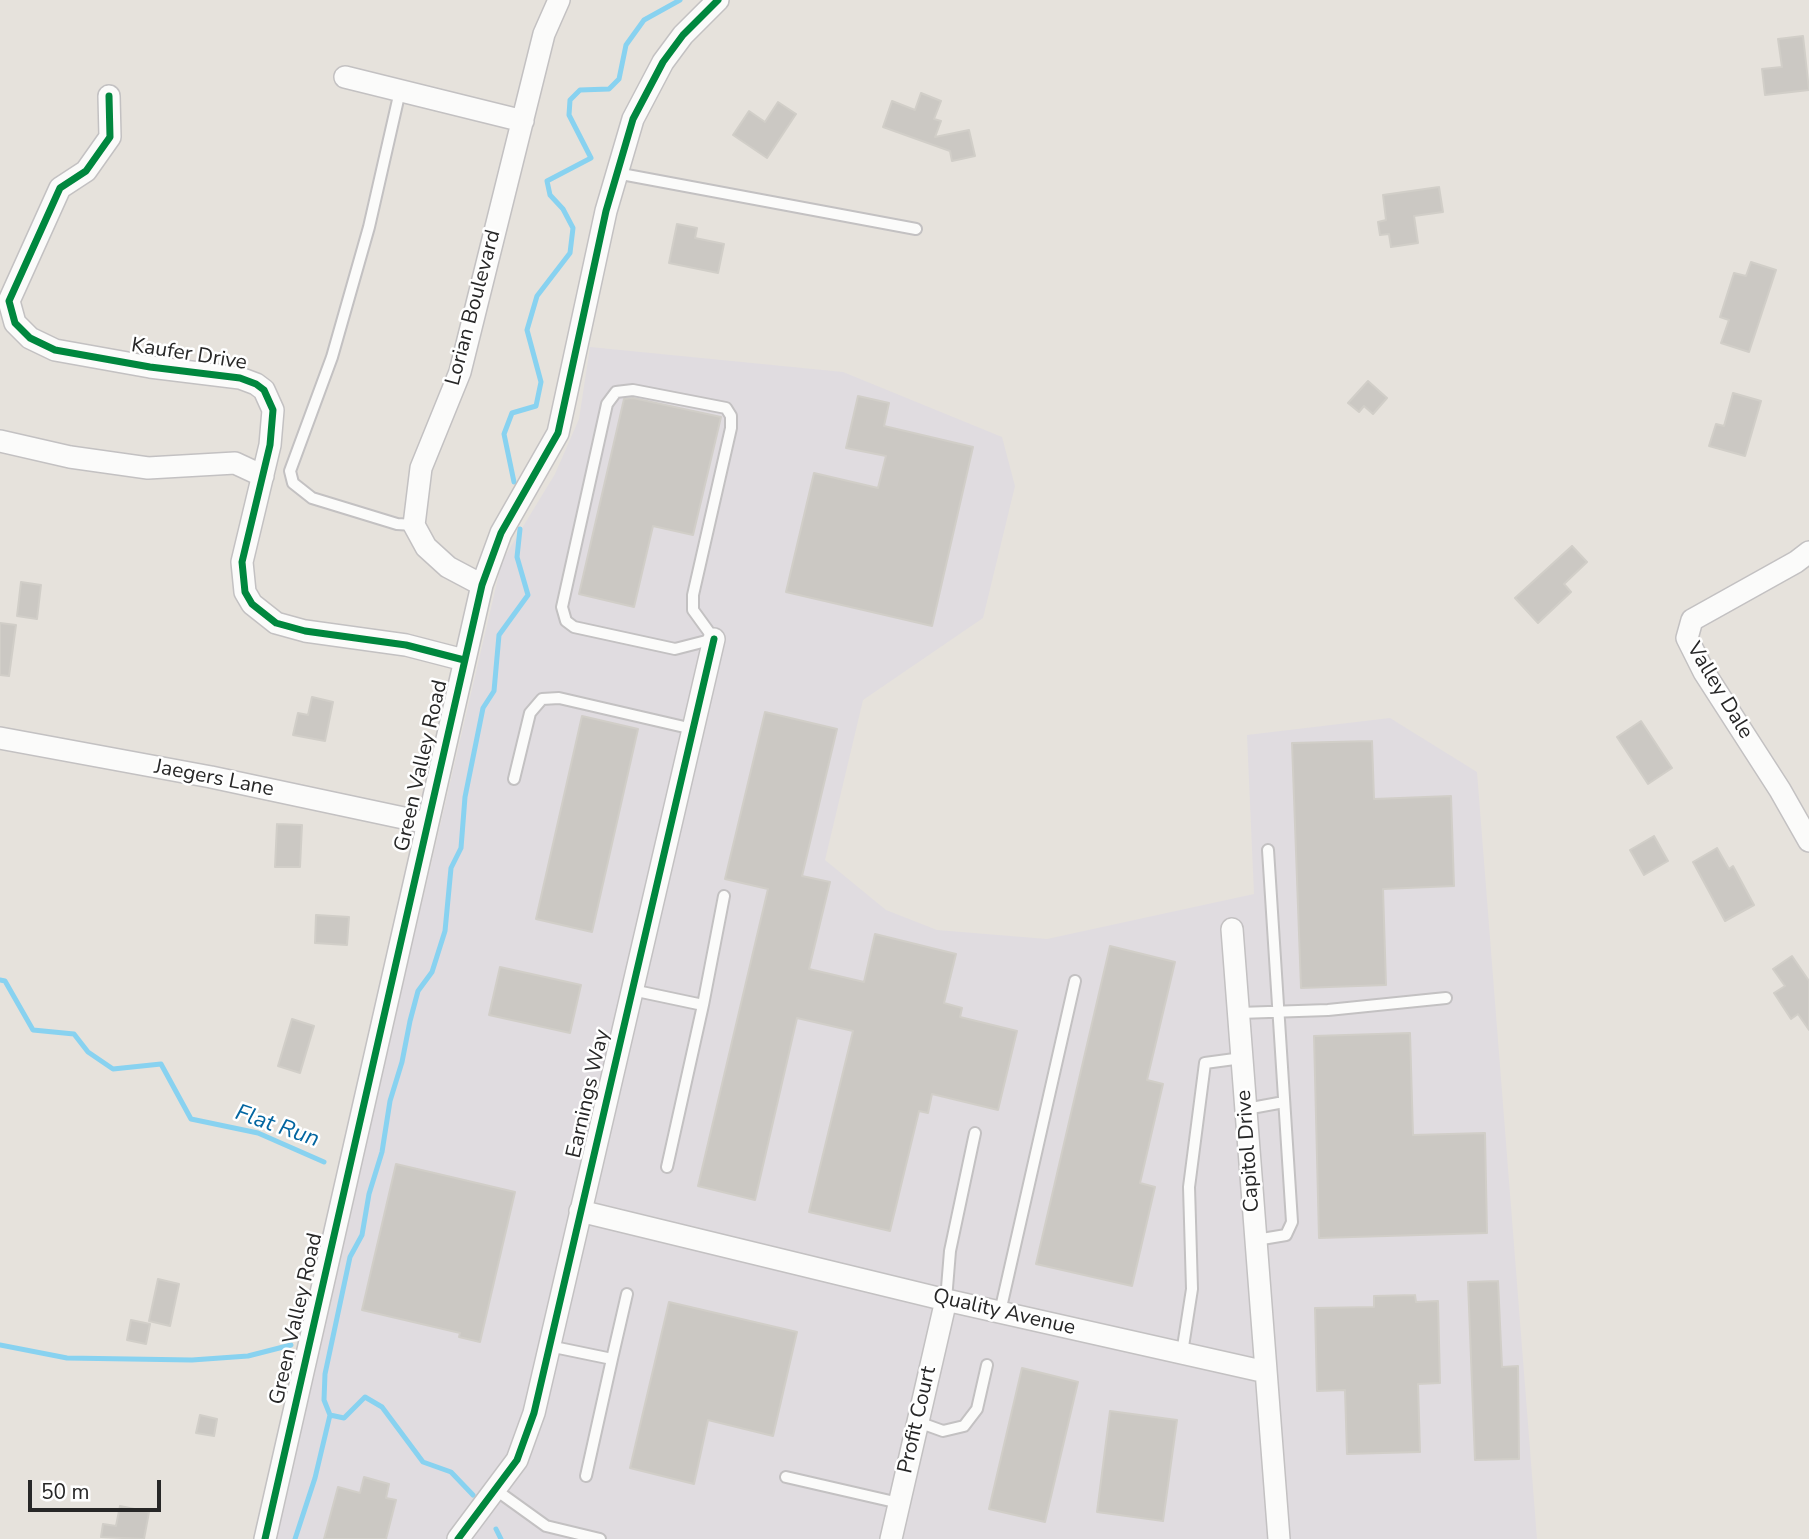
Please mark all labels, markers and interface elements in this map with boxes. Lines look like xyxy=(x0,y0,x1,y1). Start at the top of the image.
street label: Lorian Boulevard xyxy=(441,227,507,389)
street label: Kaufer Drive xyxy=(129,333,249,377)
street label: Valley Dale xyxy=(1680,638,1758,744)
street label: Green Valley Road xyxy=(390,678,454,854)
street label: Jaegers Lane xyxy=(152,755,276,803)
street label: Earnings Way xyxy=(562,1027,616,1161)
street label: Capitol Drive xyxy=(1232,1089,1266,1213)
water label: Flat Run xyxy=(231,1100,323,1154)
street label: Green Valley Road xyxy=(265,1231,329,1407)
street label: Quality Avenue xyxy=(930,1284,1078,1342)
street label: Profit Court xyxy=(893,1364,943,1476)
scale bar xyxy=(32,1466,164,1510)
text: 50 m xyxy=(41,1478,90,1506)

